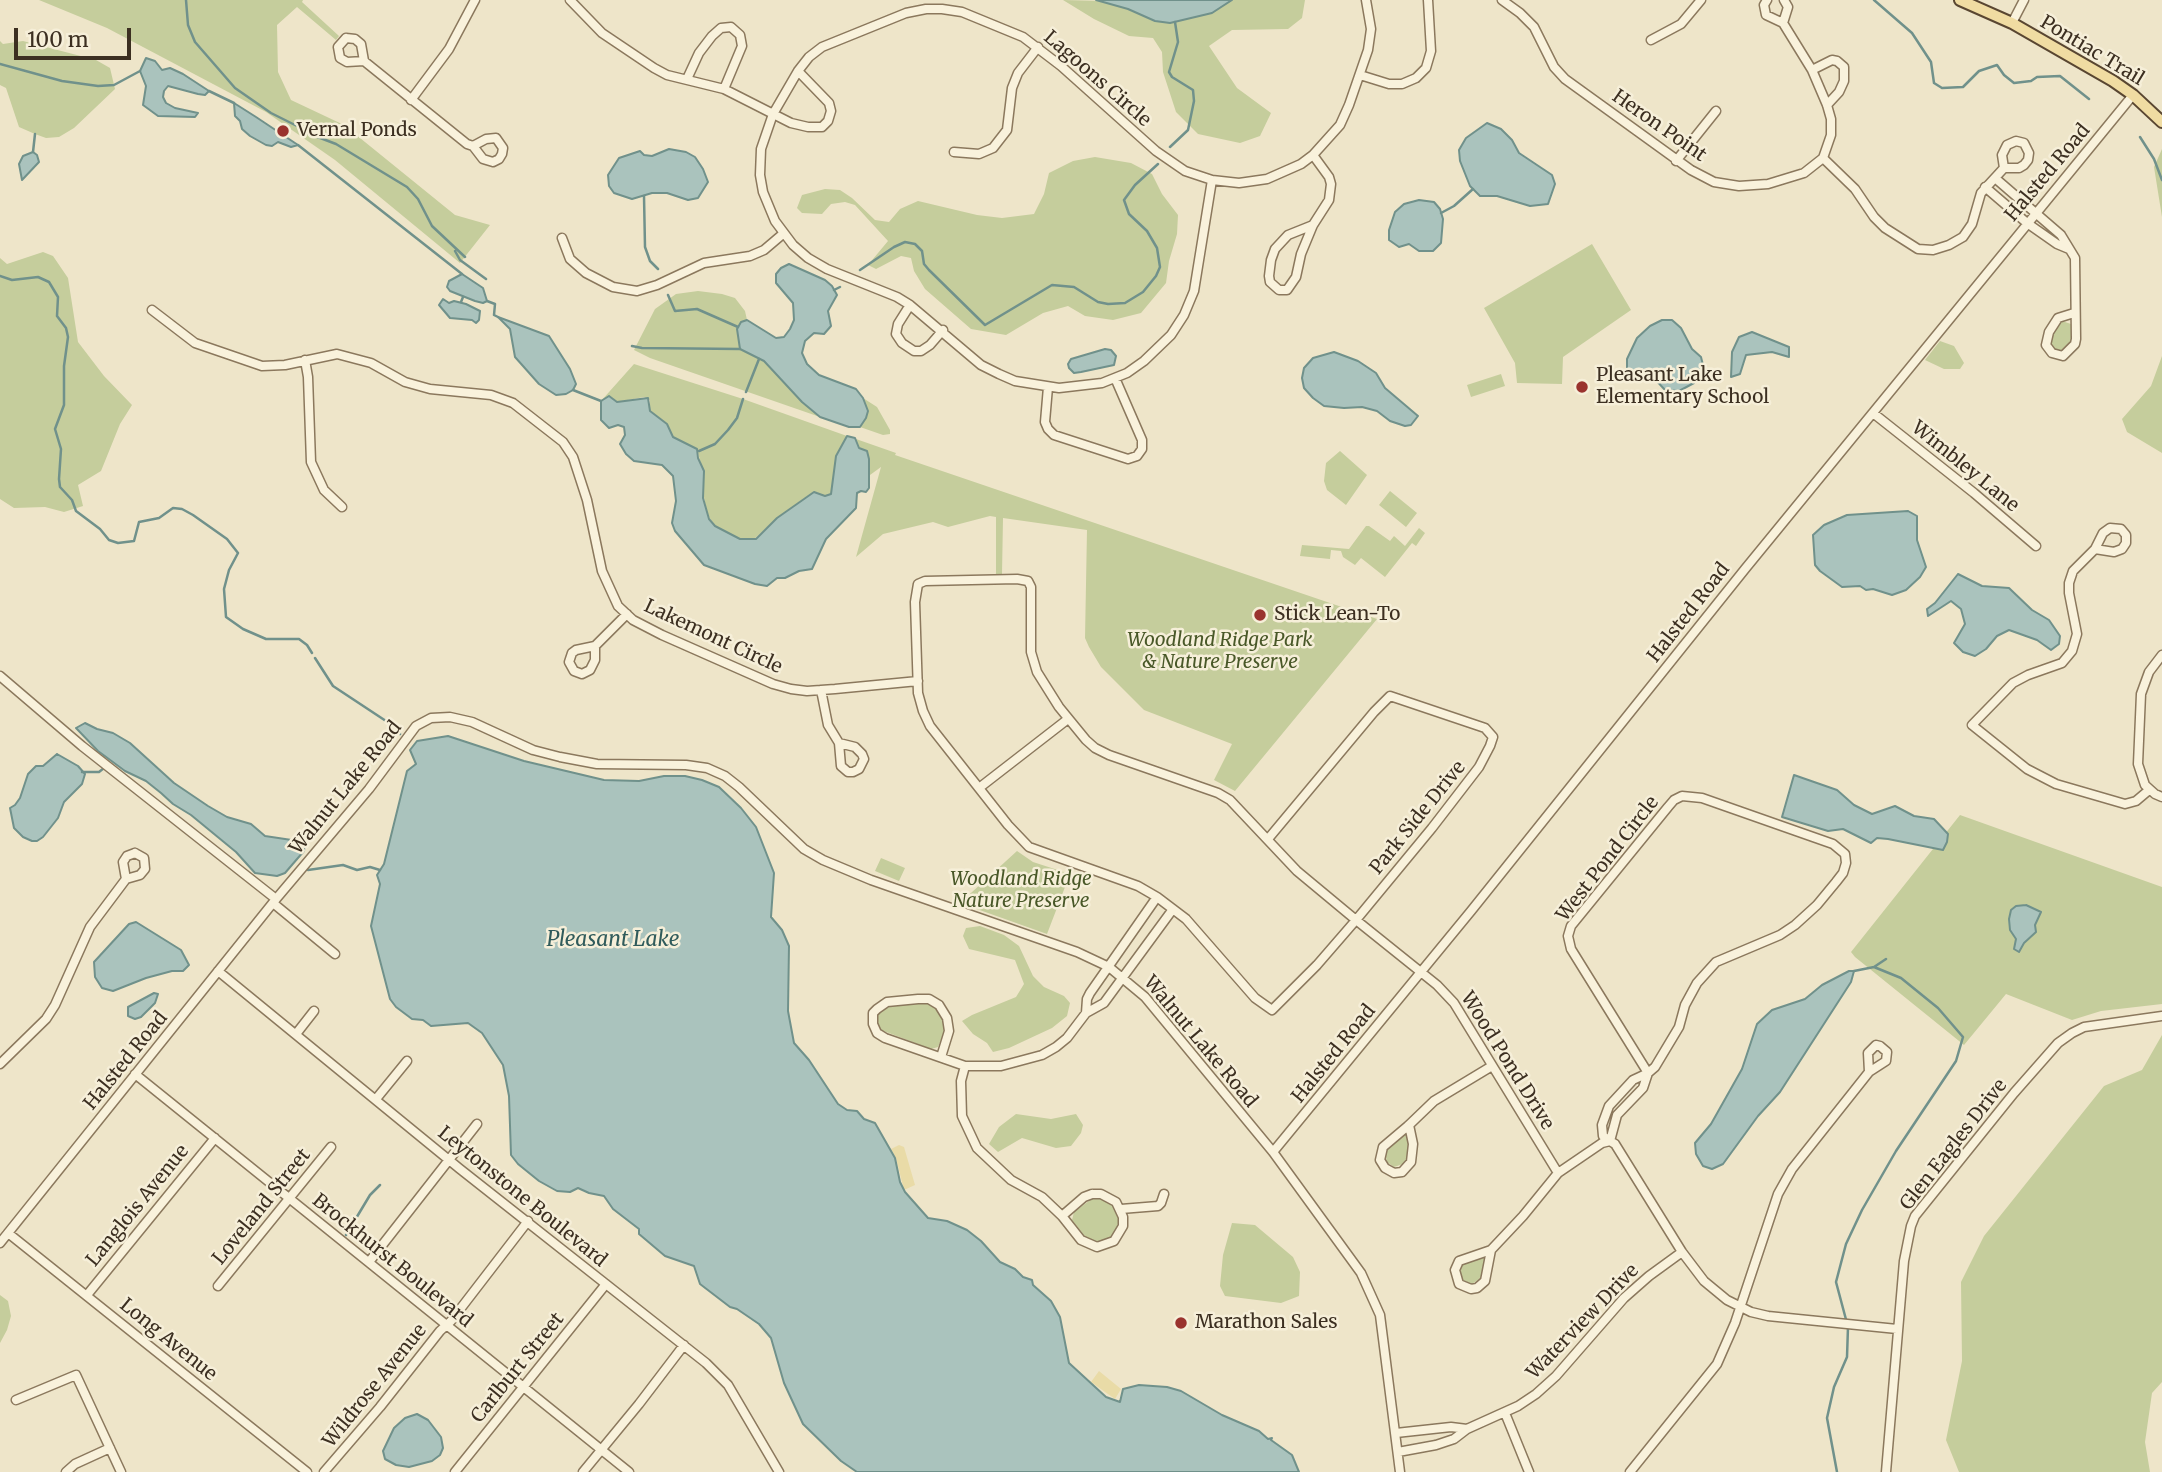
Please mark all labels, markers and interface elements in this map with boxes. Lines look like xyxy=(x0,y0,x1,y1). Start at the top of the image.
street label: Pontiac Trail xyxy=(2036,11,2148,91)
scale bar xyxy=(18,14,135,58)
text: 100 m xyxy=(27,26,89,53)
street label: Lagoons Circle xyxy=(1039,26,1155,132)
street label: Heron Point xyxy=(1607,85,1711,167)
place label: Vernal Ponds xyxy=(297,120,417,142)
street label: Halsted Road xyxy=(2001,120,2095,226)
marker: Vernal Ponds xyxy=(275,123,291,139)
place label: Pleasant Lake Elementary School xyxy=(1596,365,1769,409)
marker: Pleasant Lake Elementary School xyxy=(1574,379,1590,395)
street label: Wimbley Lane xyxy=(1907,417,2023,517)
street label: Halsted Road xyxy=(1643,559,1735,667)
street label: Lakemont Circle xyxy=(640,595,786,679)
place label: Stick Lean-To xyxy=(1274,604,1400,626)
marker: Stick Lean-To xyxy=(1252,607,1268,623)
park label: Woodland Ridge Park & Nature Preserve xyxy=(1127,630,1313,674)
street label: Walnut Lake Road xyxy=(285,717,407,859)
street label: Park Side Drive xyxy=(1365,757,1471,879)
street label: West Pond Circle xyxy=(1552,792,1664,926)
park label: Woodland Ridge Nature Preserve xyxy=(950,869,1092,913)
water label: Pleasant Lake xyxy=(546,927,680,953)
street label: Walnut Lake Road xyxy=(1138,972,1262,1112)
street label: Wood Pond Drive xyxy=(1455,988,1559,1134)
street label: Halsted Road xyxy=(1287,1000,1381,1108)
street label: Halsted Road xyxy=(79,1007,173,1115)
street label: Glen Eagles Drive xyxy=(1896,1075,2012,1215)
street label: Leytonstone Boulevard xyxy=(433,1122,611,1272)
street label: Langlois Avenue xyxy=(82,1141,194,1271)
street label: Loveland Street xyxy=(208,1144,316,1270)
street label: Brockhurst Boulevard xyxy=(307,1189,477,1333)
street label: Waterview Drive xyxy=(1522,1260,1644,1384)
street label: Long Avenue xyxy=(115,1294,221,1386)
street label: Carlburt Street xyxy=(467,1309,569,1427)
place label: Marathon Sales xyxy=(1195,1312,1338,1334)
marker: Marathon Sales xyxy=(1173,1315,1189,1331)
street label: Wildrose Avenue xyxy=(318,1320,432,1452)

